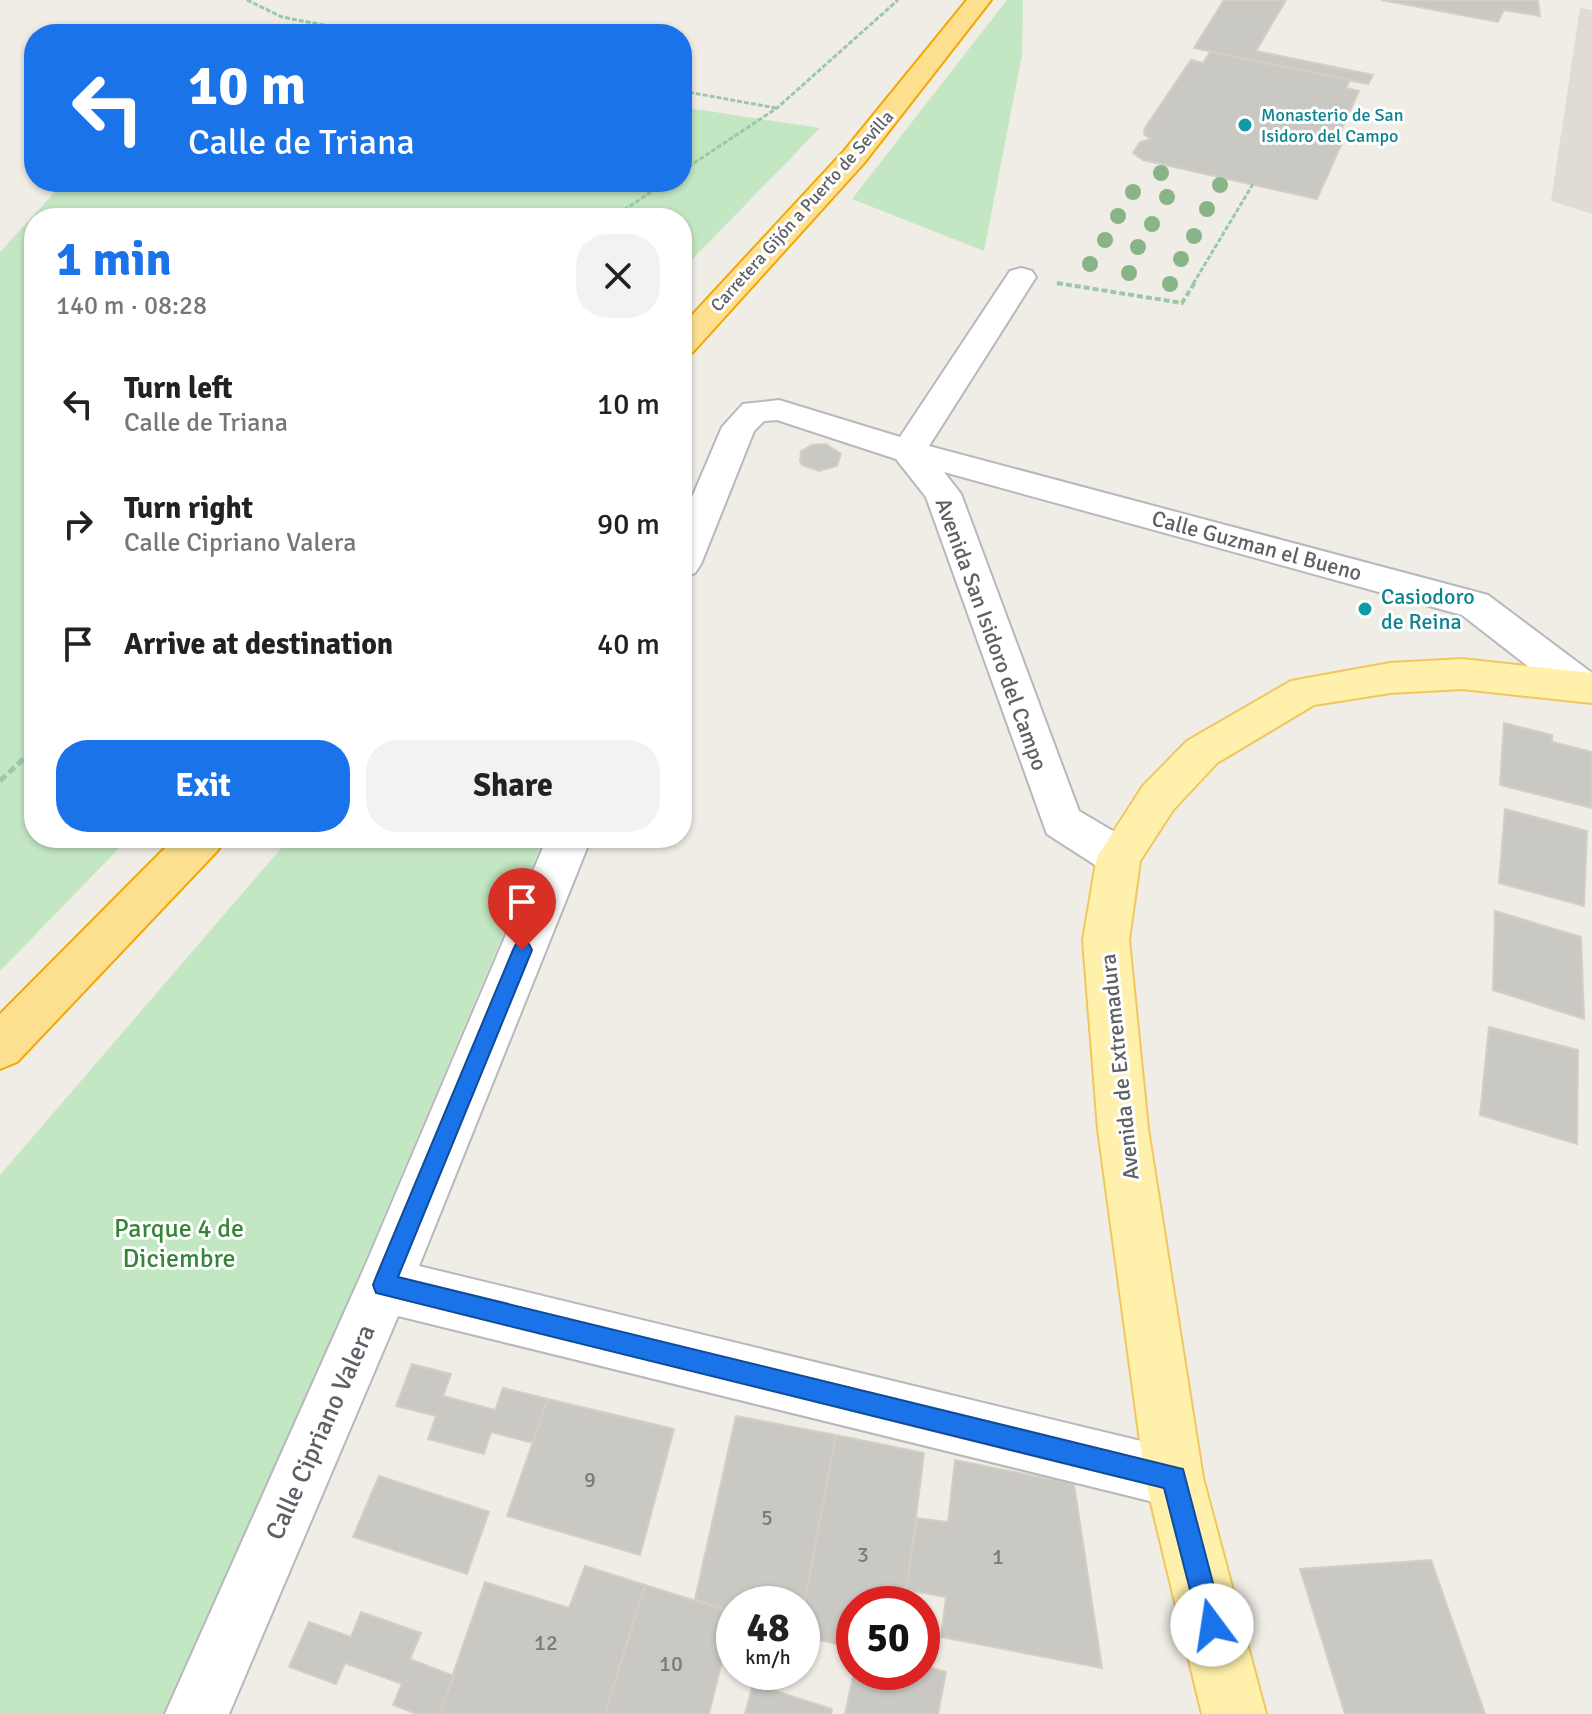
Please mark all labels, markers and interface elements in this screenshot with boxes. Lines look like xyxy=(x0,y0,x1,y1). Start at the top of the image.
text: 10 m xyxy=(188,51,306,120)
icon: left xyxy=(56,56,160,160)
place label: Monasterio de San Isidoro del Campo xyxy=(1261,104,1403,147)
street label: Carretera Gijón a Puerto de Sevilla xyxy=(706,106,898,316)
marker: Monasterio de San Isidoro del Campo xyxy=(1236,116,1254,134)
text: Calle de Triana xyxy=(188,120,415,165)
text: 1 min xyxy=(56,230,172,289)
button: close xyxy=(576,234,660,318)
text: 140 m · 08:28 xyxy=(56,290,207,322)
text: Turn left xyxy=(124,370,233,407)
icon: left xyxy=(56,382,100,426)
text: 10 m xyxy=(597,386,660,423)
text: Calle de Triana xyxy=(124,407,288,439)
text: Turn right xyxy=(124,490,253,527)
street label: Avenida San Isidoro del Campo xyxy=(930,494,1053,774)
icon: right xyxy=(56,502,100,546)
street label: Calle Guzman el Bueno xyxy=(1149,504,1365,586)
text: 90 m xyxy=(597,506,660,543)
text: Calle Cipriano Valera xyxy=(124,527,356,559)
place label: Casiodoro de Reina xyxy=(1381,583,1475,635)
marker: Casiodoro de Reina xyxy=(1356,600,1374,618)
icon: arrive xyxy=(56,622,100,666)
text: Arrive at destination xyxy=(124,626,393,663)
text: 40 m xyxy=(597,626,660,663)
button: Exit xyxy=(56,740,350,832)
button: Share xyxy=(366,740,660,832)
pin xyxy=(488,868,556,950)
icon: arrive xyxy=(500,880,544,924)
street label: Avenida de Extremadura xyxy=(1094,952,1145,1181)
park label: Parque 4 de Diciembre xyxy=(114,1213,244,1275)
street label: Calle Cipriano Valera xyxy=(259,1320,383,1545)
house number: 9 xyxy=(584,1466,596,1493)
house number: 5 xyxy=(761,1504,773,1531)
house number: 3 xyxy=(857,1541,869,1568)
house number: 1 xyxy=(992,1543,1004,1570)
position arrow xyxy=(1170,1583,1254,1667)
speed limit sign: 50 xyxy=(836,1586,940,1690)
text: 48 xyxy=(746,1603,790,1653)
house number: 12 xyxy=(534,1629,558,1656)
text: km/h xyxy=(745,1645,791,1670)
house number: 10 xyxy=(659,1650,683,1677)

